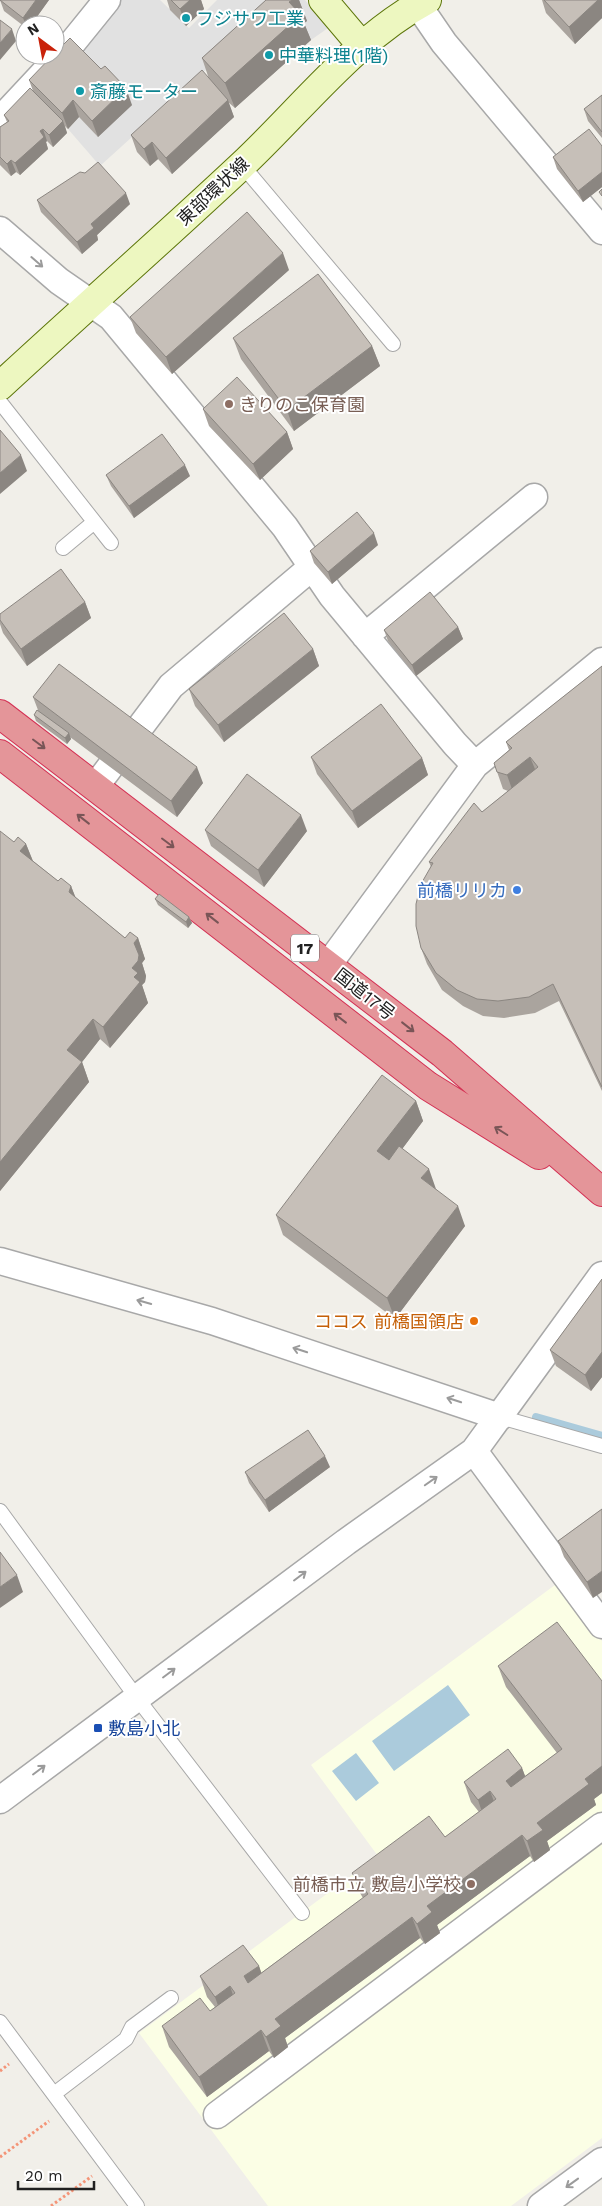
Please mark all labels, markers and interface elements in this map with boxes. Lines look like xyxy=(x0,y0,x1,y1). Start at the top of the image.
place label: フジサワ工業 xyxy=(196,8,304,29)
marker: フジサワ工業 xyxy=(180,12,192,24)
north arrow xyxy=(15,15,65,65)
text: N xyxy=(24,19,42,39)
place label: 中華料理(1階) xyxy=(279,45,388,66)
marker: 中華料理(1階) xyxy=(263,49,275,61)
place label: 斎藤モーター xyxy=(90,81,198,102)
marker: 斎藤モーター xyxy=(74,85,86,97)
street label: 東部環状線 xyxy=(173,153,253,229)
one-way arrow xyxy=(30,256,43,268)
place label: きりのこ保育園 xyxy=(239,394,365,415)
marker: きりのこ保育園 xyxy=(223,398,235,410)
one-way arrow xyxy=(32,739,46,749)
one-way arrow xyxy=(77,813,90,824)
one-way arrow xyxy=(161,838,175,848)
place label: 前橋リリカ xyxy=(417,880,507,901)
marker: 前橋リリカ xyxy=(511,884,523,896)
one-way arrow xyxy=(205,913,218,924)
road number: 17 xyxy=(291,934,319,961)
street label: 国道17号 xyxy=(331,964,399,1024)
one-way arrow xyxy=(333,1013,347,1023)
one-way arrow xyxy=(401,1021,414,1032)
one-way arrow xyxy=(495,1126,509,1136)
one-way arrow xyxy=(137,1297,153,1306)
place label: ココス 前橋国領店 xyxy=(314,1311,464,1332)
marker: ココス 前橋国領店 xyxy=(468,1315,480,1327)
one-way arrow xyxy=(292,1344,308,1354)
one-way arrow xyxy=(446,1395,462,1405)
one-way arrow xyxy=(424,1476,438,1486)
one-way arrow xyxy=(293,1571,307,1581)
one-way arrow xyxy=(162,1668,175,1679)
place label: 敷島小北 xyxy=(108,1718,180,1739)
marker: 敷島小北 xyxy=(92,1722,104,1734)
one-way arrow xyxy=(32,1765,45,1776)
place label: 前橋市立 敷島小学校 xyxy=(293,1874,461,1895)
marker: 前橋市立 敷島小学校 xyxy=(465,1878,477,1890)
scale bar xyxy=(18,2158,94,2190)
text: 20 m xyxy=(25,2167,63,2185)
one-way arrow xyxy=(565,2178,579,2189)

